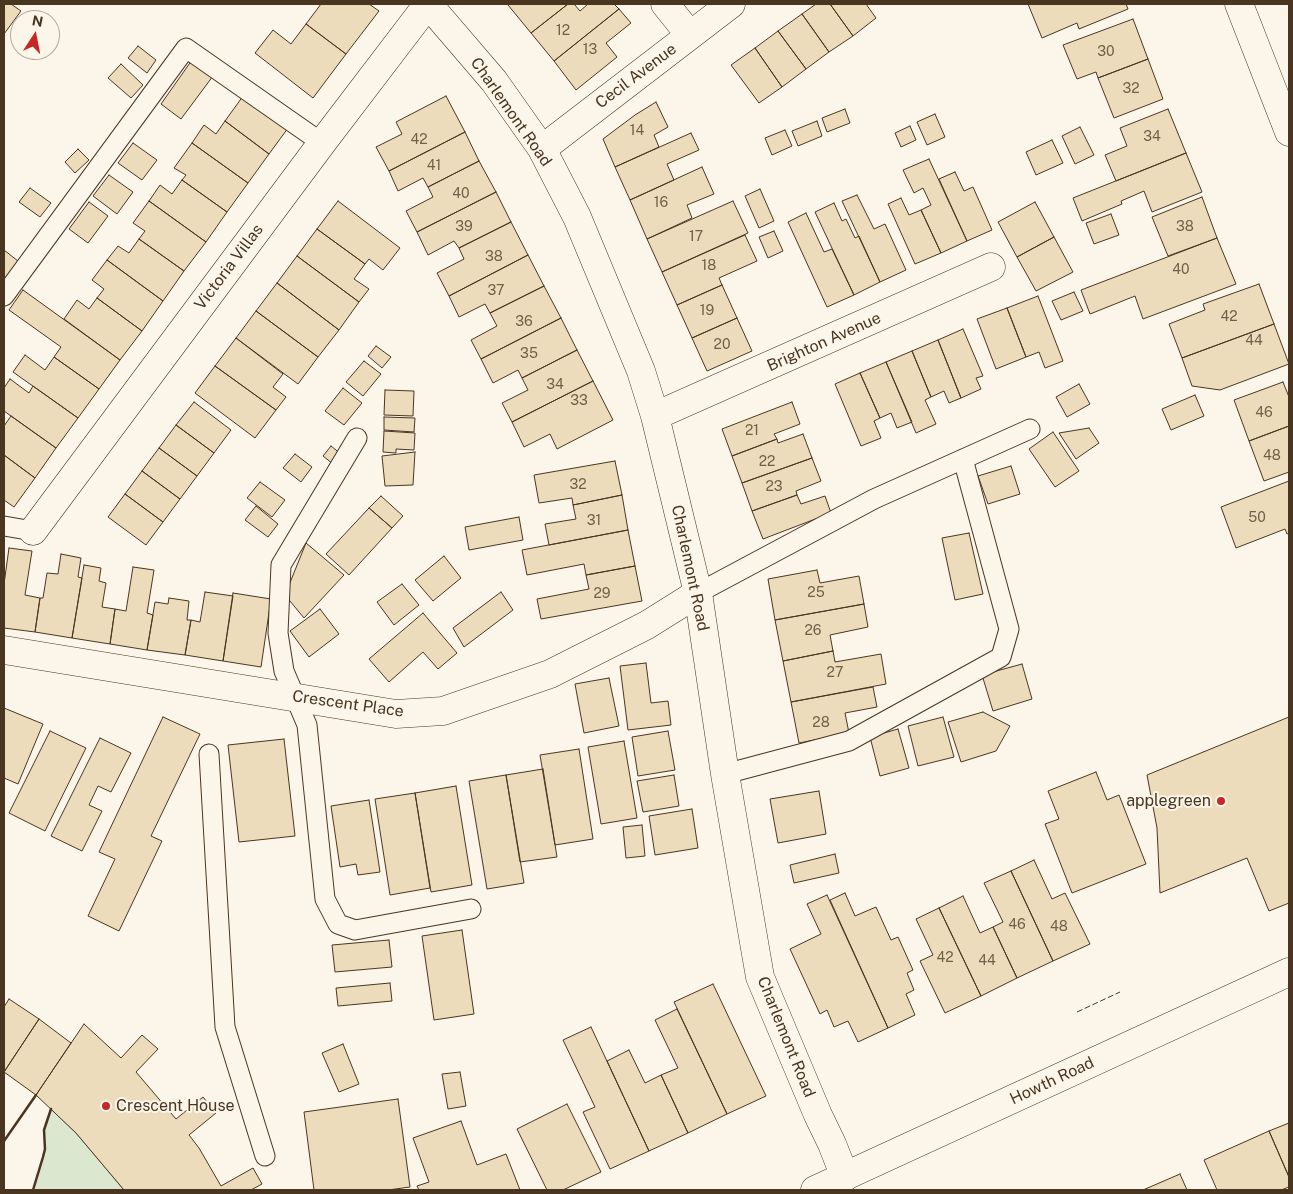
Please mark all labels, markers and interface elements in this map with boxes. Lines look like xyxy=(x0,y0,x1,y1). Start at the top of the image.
north arrow xyxy=(10,10,60,60)
text: N xyxy=(31,12,45,30)
house number: 12 xyxy=(556,23,570,39)
street label: Cecil Avenue xyxy=(592,39,680,113)
house number: 13 xyxy=(583,42,597,58)
house number: 30 xyxy=(1097,44,1115,60)
street label: Charlemont Road xyxy=(466,54,556,170)
house number: 32 xyxy=(1122,81,1140,97)
house number: 14 xyxy=(630,123,644,139)
house number: 34 xyxy=(1143,129,1161,145)
house number: 42 xyxy=(410,132,428,148)
house number: 41 xyxy=(427,158,441,174)
house number: 40 xyxy=(452,186,470,202)
house number: 16 xyxy=(654,195,668,211)
house number: 39 xyxy=(455,219,473,235)
house number: 38 xyxy=(1176,219,1194,235)
street label: Victoria Villas xyxy=(191,220,267,314)
house number: 17 xyxy=(689,229,703,245)
house number: 38 xyxy=(485,249,503,265)
house number: 18 xyxy=(702,258,716,274)
house number: 40 xyxy=(1172,262,1190,278)
house number: 37 xyxy=(488,283,504,299)
house number: 19 xyxy=(700,303,714,319)
street label: Brighton Avenue xyxy=(764,308,884,376)
house number: 42 xyxy=(1220,309,1238,325)
house number: 36 xyxy=(515,314,533,330)
house number: 44 xyxy=(1245,333,1263,349)
house number: 20 xyxy=(714,337,730,353)
house number: 35 xyxy=(520,346,538,362)
house number: 34 xyxy=(546,377,564,393)
house number: 33 xyxy=(570,393,588,409)
house number: 46 xyxy=(1255,405,1273,421)
house number: 21 xyxy=(745,423,759,439)
house number: 48 xyxy=(1263,448,1281,464)
house number: 22 xyxy=(759,454,775,470)
house number: 32 xyxy=(569,477,587,493)
house number: 23 xyxy=(765,479,783,495)
street label: Charlemont Road xyxy=(667,503,713,633)
house number: 50 xyxy=(1248,510,1266,526)
house number: 31 xyxy=(587,513,601,529)
house number: 25 xyxy=(807,585,825,601)
house number: 29 xyxy=(593,586,611,602)
house number: 26 xyxy=(804,623,822,639)
house number: 27 xyxy=(827,665,843,681)
street label: Crescent Place xyxy=(291,687,405,721)
house number: 28 xyxy=(812,715,830,731)
place label: applegreen xyxy=(1126,791,1211,811)
marker: applegreen xyxy=(1215,795,1227,807)
house number: 46 xyxy=(1008,917,1026,933)
house number: 48 xyxy=(1050,919,1068,935)
house number: 42 xyxy=(936,950,954,966)
house number: 44 xyxy=(978,953,996,969)
street label: Charlemont Road xyxy=(753,974,819,1100)
street label: Howth Road xyxy=(1007,1053,1097,1109)
place label: Crescent House xyxy=(116,1096,235,1116)
marker: Crescent House xyxy=(100,1100,112,1112)

